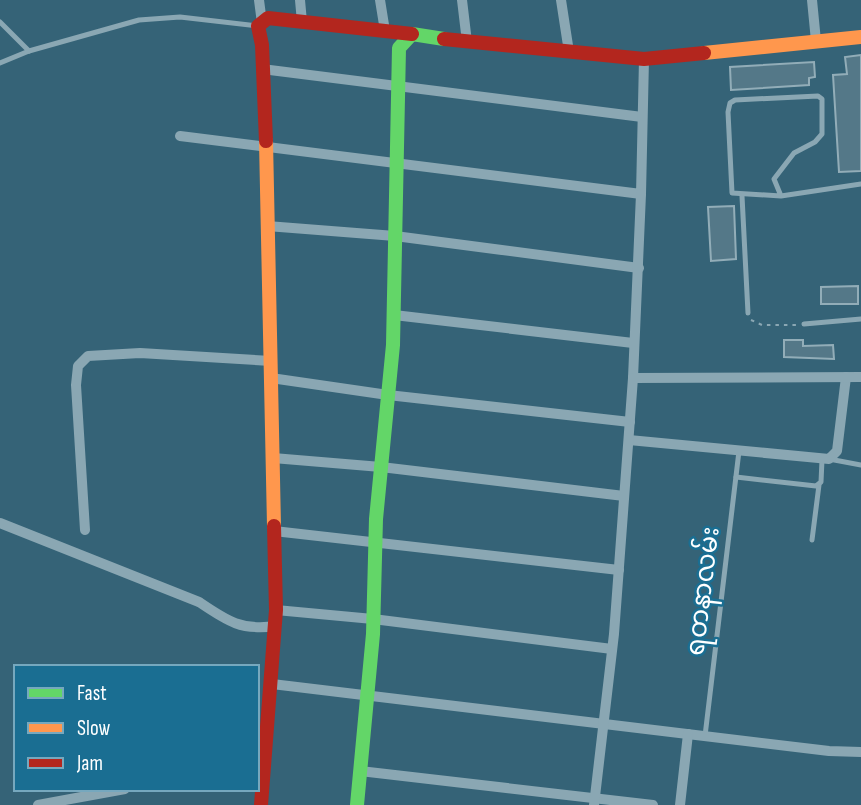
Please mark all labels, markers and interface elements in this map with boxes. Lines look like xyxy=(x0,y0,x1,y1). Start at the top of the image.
street label: ရတနာလမ်း xyxy=(677,525,731,658)
legend xyxy=(14,665,259,791)
text: Fast xyxy=(77,681,107,706)
text: Slow xyxy=(77,716,111,741)
text: Jam xyxy=(76,751,103,776)

